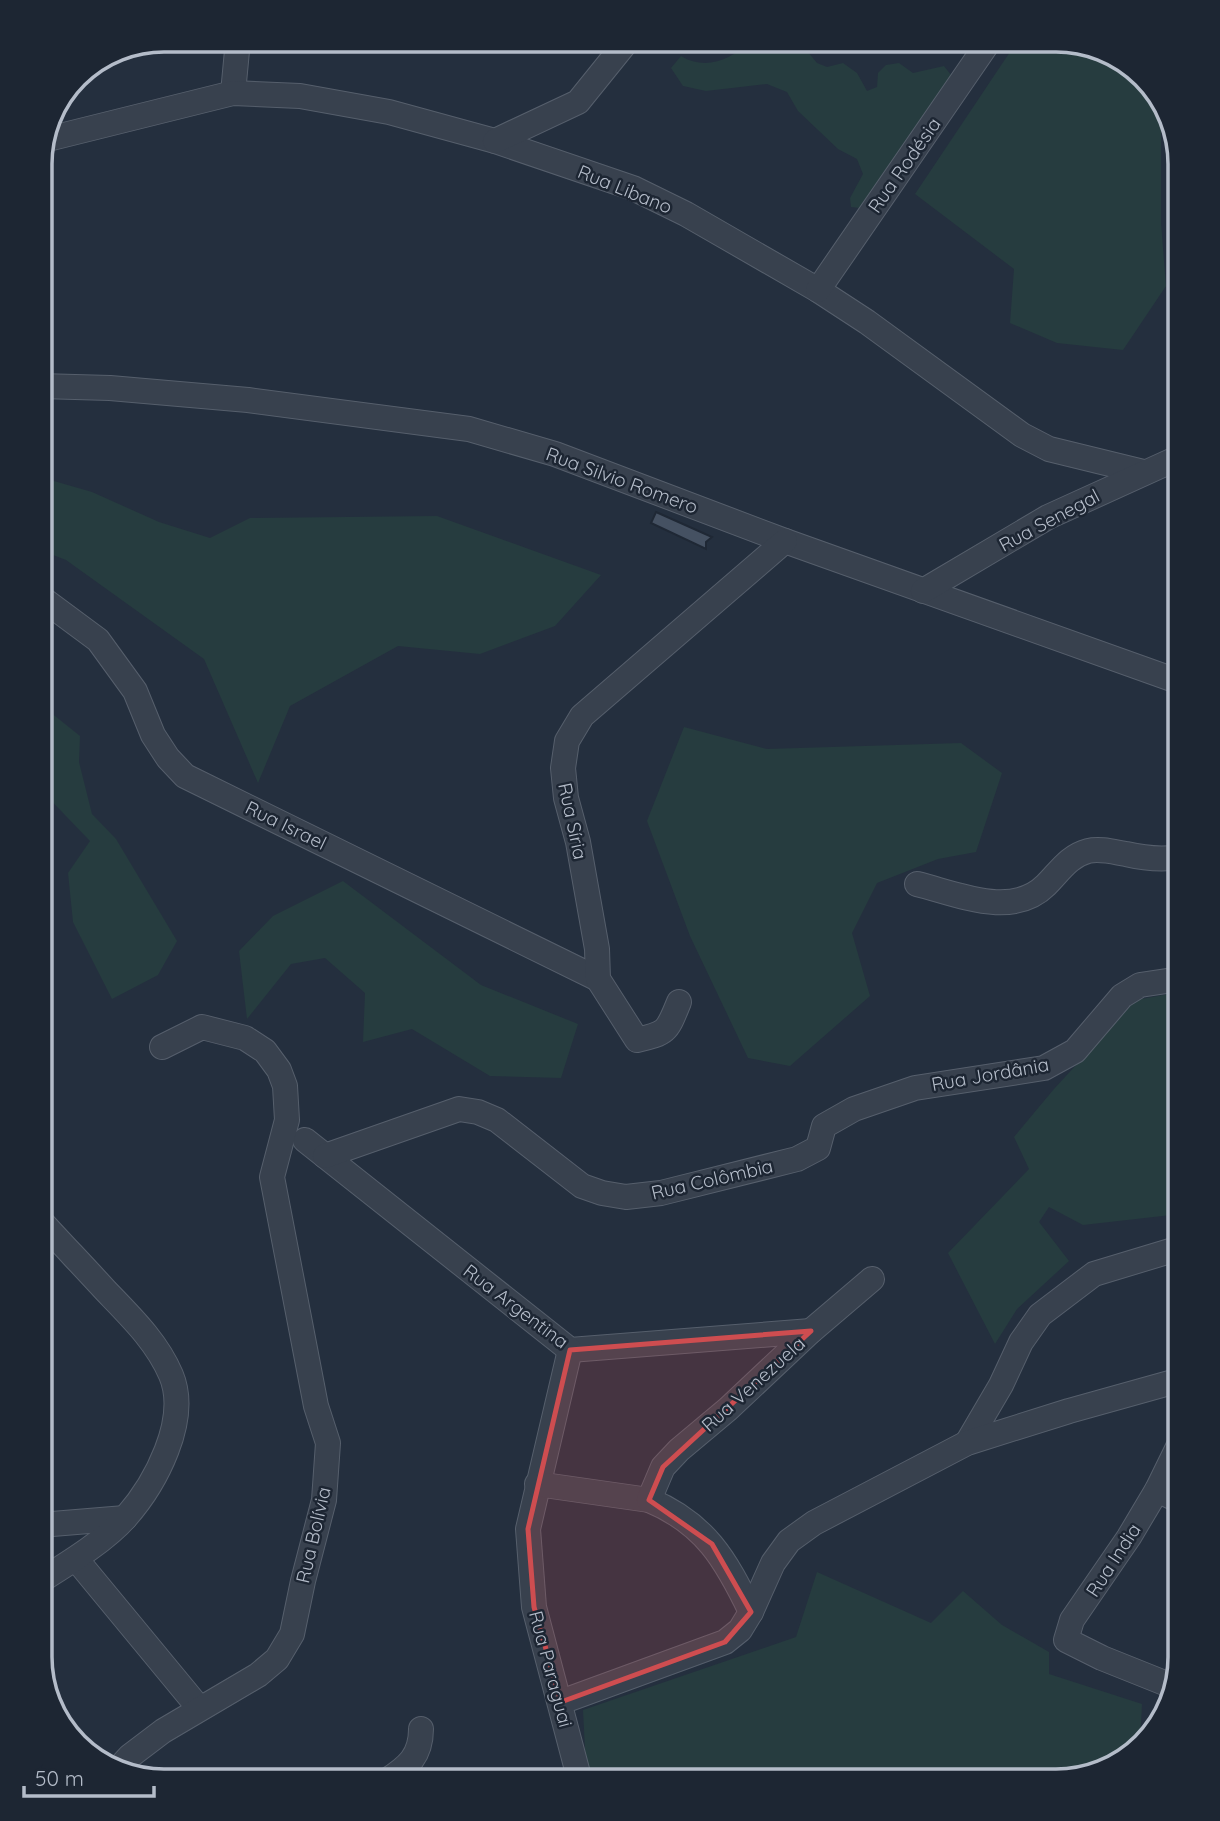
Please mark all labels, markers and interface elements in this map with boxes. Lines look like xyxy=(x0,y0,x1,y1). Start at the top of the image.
street label: Rua Rodésia xyxy=(862,113,946,217)
street label: Rua Libano xyxy=(574,159,676,219)
street label: Rua Silvio Romero xyxy=(543,441,701,519)
street label: Rua Senegal xyxy=(994,483,1104,557)
street label: Rua Síria xyxy=(553,781,593,861)
street label: Rua Israel xyxy=(241,795,331,855)
street label: Rua Jordânia xyxy=(929,1052,1051,1096)
street label: Rua Colômbia xyxy=(649,1153,775,1205)
street label: Rua Argentina xyxy=(459,1259,573,1353)
street label: Rua Venezuela xyxy=(696,1331,810,1437)
street label: Rua Bolívia xyxy=(290,1485,336,1585)
street label: Rua India xyxy=(1080,1519,1146,1601)
street label: Rua Paraguai xyxy=(524,1608,578,1730)
scale bar xyxy=(24,1755,154,1799)
text: 50 m xyxy=(35,1765,84,1791)

